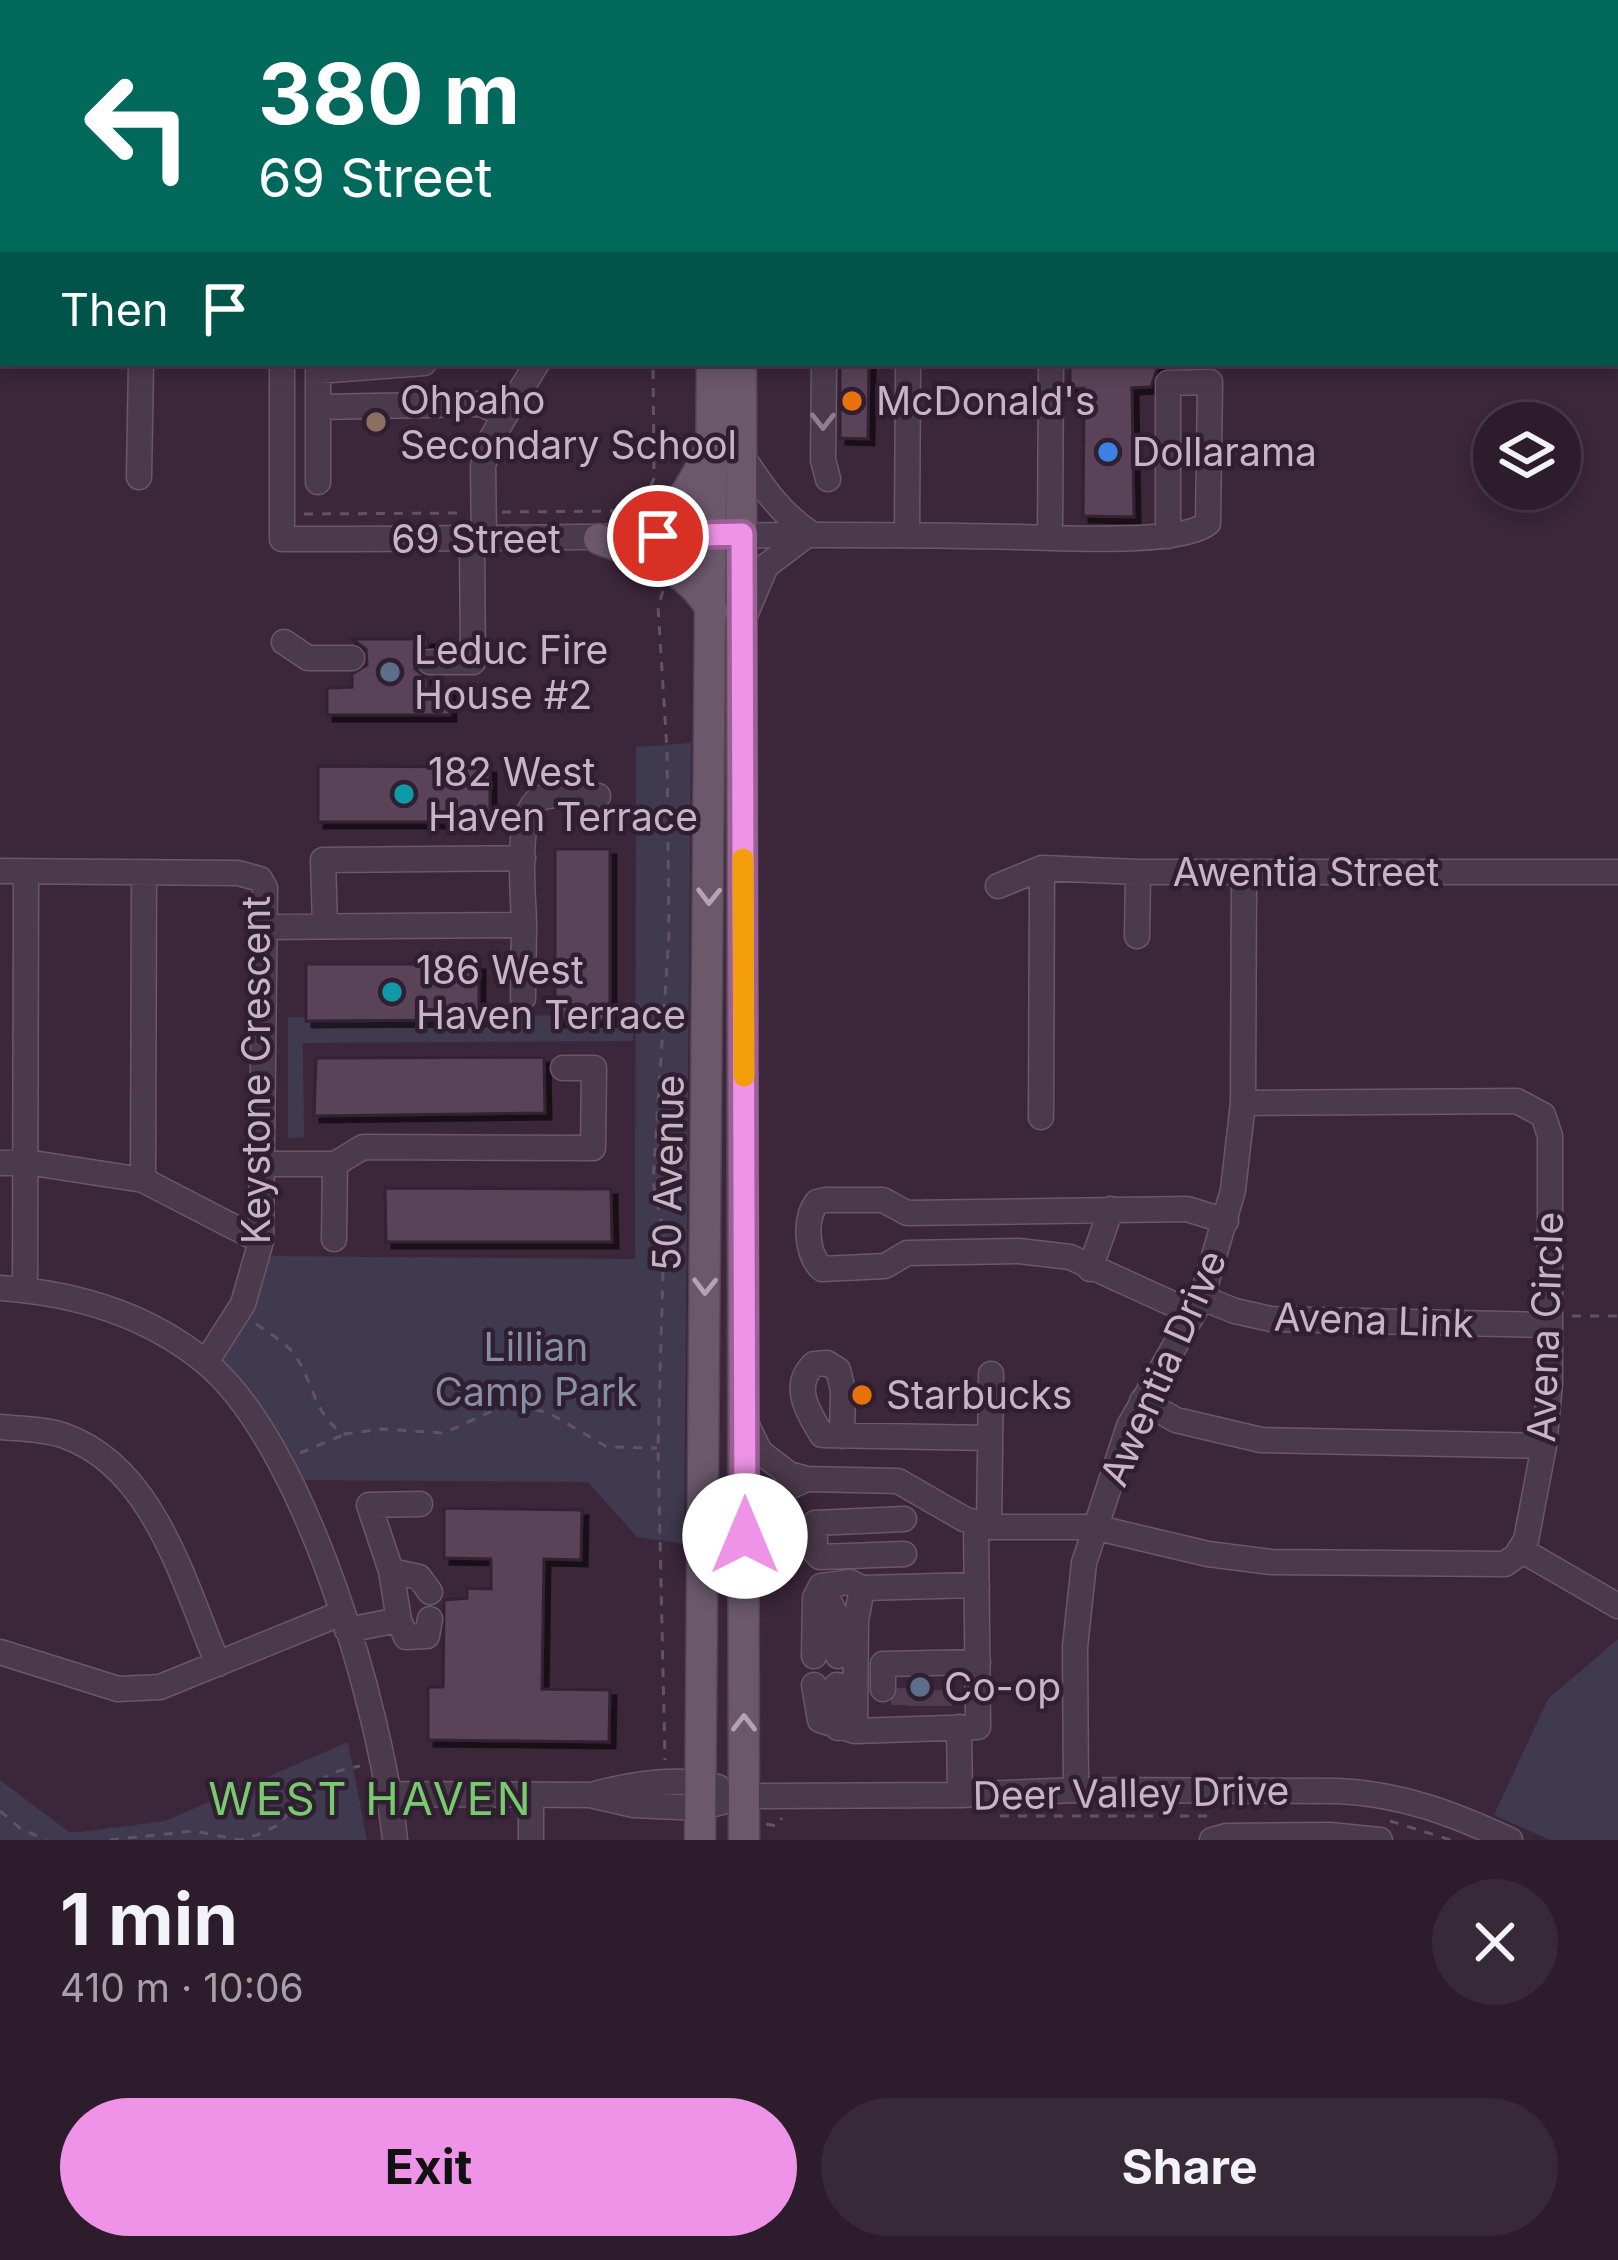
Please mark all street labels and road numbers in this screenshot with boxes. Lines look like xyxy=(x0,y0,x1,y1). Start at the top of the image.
street label: 69 Street xyxy=(391,515,561,562)
street label: Awentia Street xyxy=(1173,848,1439,895)
street label: Keystone Crescent xyxy=(232,896,279,1244)
street label: 50 Avenue xyxy=(642,1074,693,1272)
street label: Avena Circle xyxy=(1517,1211,1572,1443)
street label: Awentia Drive xyxy=(1090,1243,1235,1493)
street label: Avena Link xyxy=(1273,1293,1475,1346)
street label: Deer Valley Drive xyxy=(972,1766,1290,1819)

